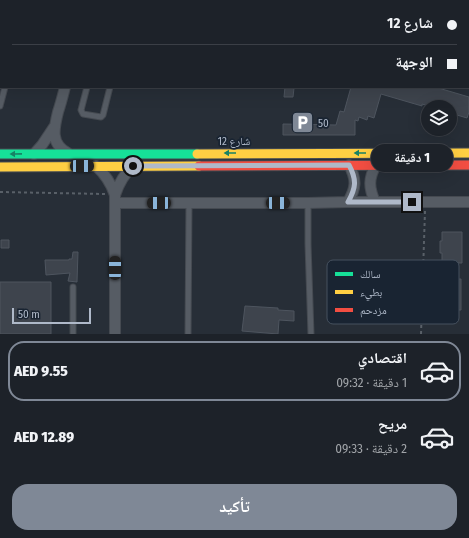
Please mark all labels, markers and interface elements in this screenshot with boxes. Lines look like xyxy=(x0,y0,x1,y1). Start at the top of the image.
text: شارع 12 xyxy=(387,14,433,32)
text: الوجهة xyxy=(395,53,433,71)
map controls xyxy=(421,100,457,136)
button: layers xyxy=(421,100,457,136)
parking icon: 50 xyxy=(290,110,316,136)
place label: 50 xyxy=(318,117,329,130)
street label: شارع 12 xyxy=(218,135,250,148)
callout: 1 دقيقة xyxy=(371,144,453,172)
one-way arrow xyxy=(223,150,236,156)
one-way arrow xyxy=(353,150,366,156)
text: 1 دقيقة xyxy=(394,150,430,165)
one-way arrow xyxy=(9,151,22,157)
route start xyxy=(124,157,142,175)
car xyxy=(70,160,94,172)
route end xyxy=(403,193,421,211)
car xyxy=(147,197,171,209)
car xyxy=(266,197,290,209)
car xyxy=(109,256,121,280)
legend xyxy=(327,260,459,324)
text: سالك xyxy=(360,268,380,281)
text: بطيء xyxy=(360,286,382,301)
text: مزدحم xyxy=(360,304,387,318)
scale bar xyxy=(12,306,91,325)
text: 50 m xyxy=(18,308,40,321)
text: اقتصادي xyxy=(358,349,407,367)
icon: car xyxy=(419,353,455,389)
text: AED 9.55 xyxy=(14,362,68,380)
text: 1 دقيقة · 09:32 xyxy=(336,375,407,390)
text: مريح xyxy=(378,415,407,433)
icon: car xyxy=(419,419,455,455)
text: AED 12.89 xyxy=(14,428,74,446)
text: 2 دقيقة · 09:33 xyxy=(335,441,407,456)
button: تأكيد xyxy=(12,484,457,530)

